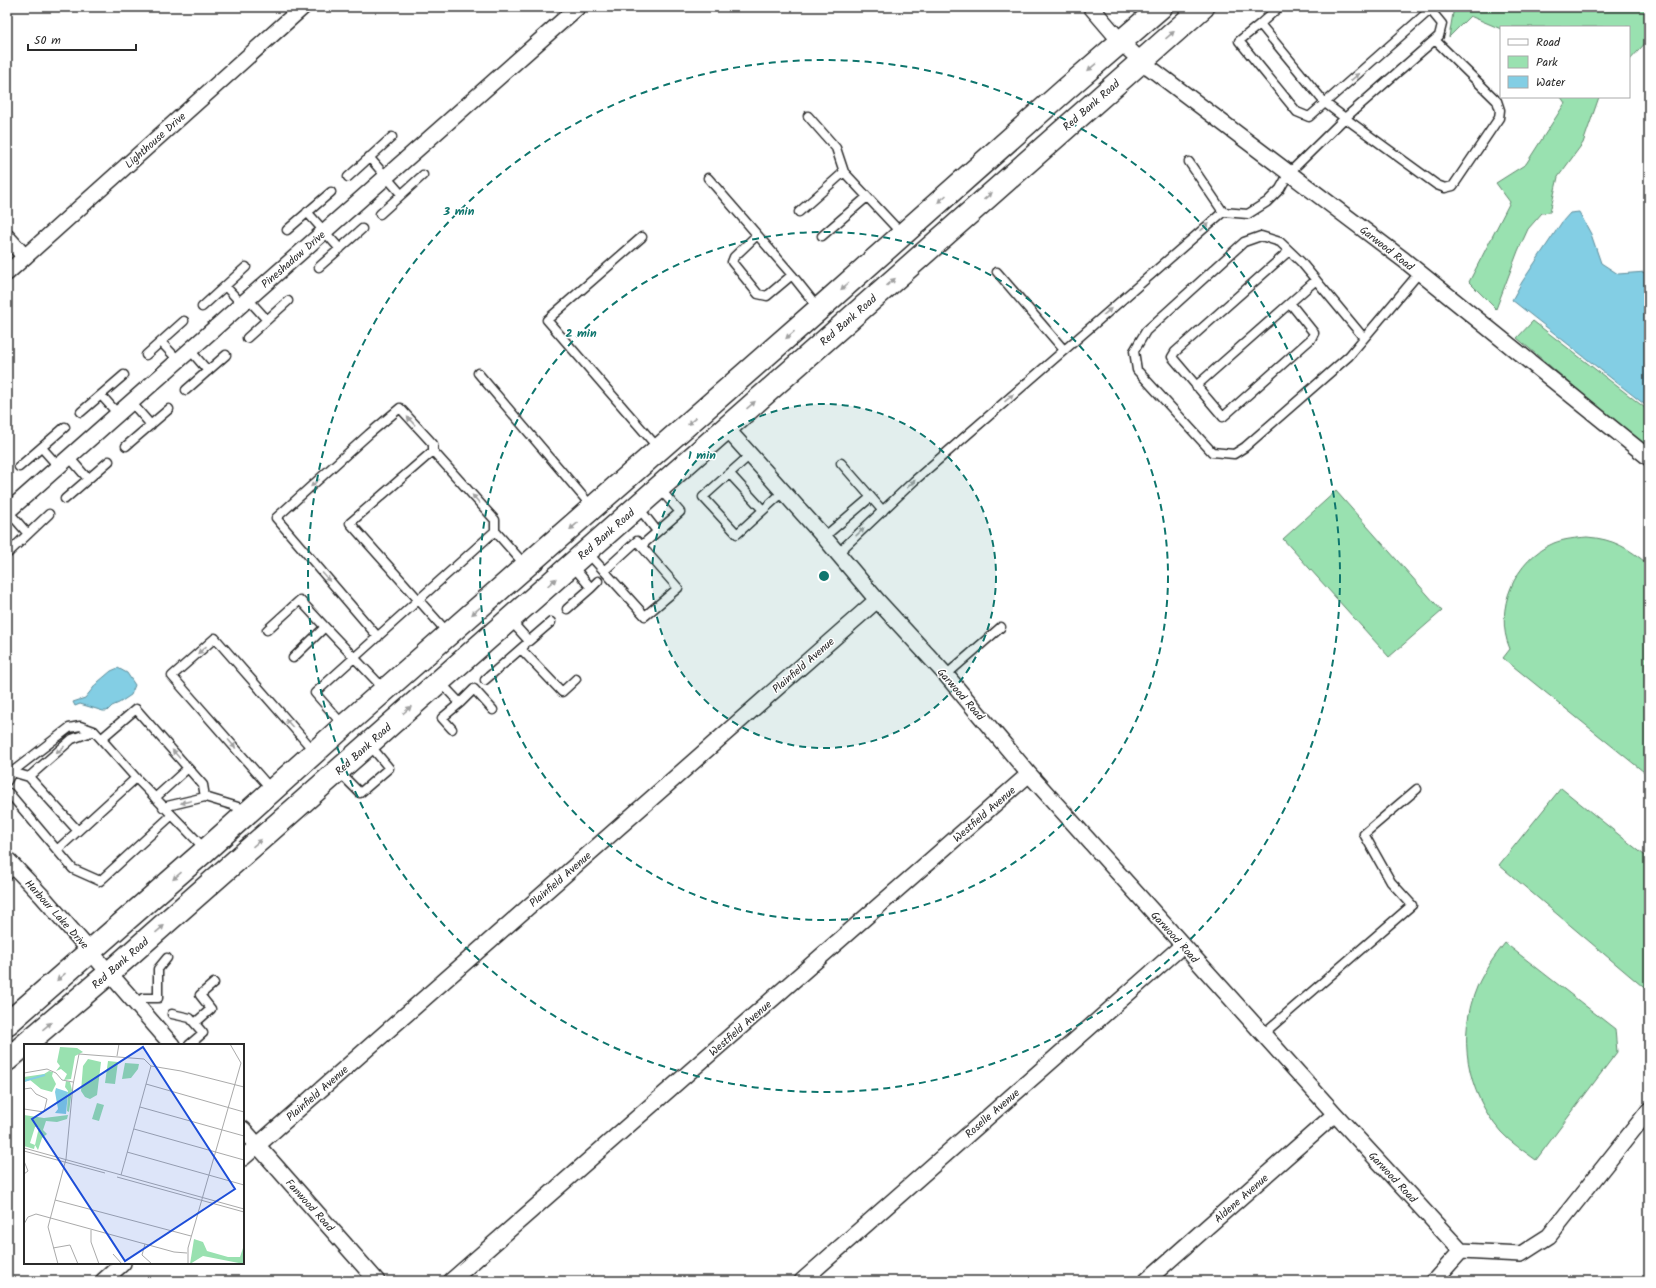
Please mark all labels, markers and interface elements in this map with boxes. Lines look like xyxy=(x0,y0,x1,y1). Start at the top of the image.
scale bar xyxy=(28,26,136,52)
legend xyxy=(1500,26,1630,98)
text: 50 m xyxy=(34,31,61,50)
one-way arrow xyxy=(1165,31,1176,40)
text: Road xyxy=(1536,33,1561,52)
text: Park xyxy=(1536,53,1558,72)
one-way arrow xyxy=(1086,62,1097,71)
one-way arrow xyxy=(1349,72,1360,81)
text: Water xyxy=(1536,73,1566,92)
street label: Red Bank Road xyxy=(1059,75,1125,136)
street label: Lighthouse Drive xyxy=(121,108,190,173)
one-way arrow xyxy=(983,192,993,201)
one-way arrow xyxy=(936,195,947,204)
text: 3 min xyxy=(443,202,475,221)
street label: Garwood Road xyxy=(1355,222,1418,276)
one-way arrow xyxy=(1200,223,1210,232)
street label: Pineshadow Drive xyxy=(257,227,330,293)
one-way arrow xyxy=(885,278,896,287)
one-way arrow xyxy=(840,282,850,291)
street label: Red Bank Road xyxy=(816,290,882,351)
one-way arrow xyxy=(1101,308,1112,317)
text: 2 min xyxy=(565,324,597,343)
one-way arrow xyxy=(785,331,795,340)
one-way arrow xyxy=(1004,394,1014,403)
one-way arrow xyxy=(746,401,757,410)
one-way arrow xyxy=(407,416,416,425)
one-way arrow xyxy=(688,416,697,425)
text: 1 min xyxy=(688,446,716,465)
one-way arrow xyxy=(310,478,320,488)
one-way arrow xyxy=(907,480,916,489)
one-way arrow xyxy=(472,494,481,505)
street label: Red Bank Road xyxy=(574,504,640,565)
one-way arrow xyxy=(569,521,579,530)
one-way arrow xyxy=(856,528,865,537)
centre of rings xyxy=(817,569,831,583)
one-way arrow xyxy=(322,572,331,583)
one-way arrow xyxy=(547,577,557,586)
one-way arrow xyxy=(471,607,482,616)
street label: Plainfield Avenue xyxy=(768,633,839,698)
one-way arrow xyxy=(197,645,207,655)
street label: Garwood Road xyxy=(932,664,989,725)
one-way arrow xyxy=(402,705,412,715)
one-way arrow xyxy=(285,718,294,727)
street label: Red Bank Road xyxy=(331,719,396,780)
one-way arrow xyxy=(227,739,236,749)
one-way arrow xyxy=(56,745,65,754)
one-way arrow xyxy=(172,749,181,760)
street label: Westfield Avenue xyxy=(949,782,1020,847)
one-way arrow xyxy=(180,799,192,805)
one-way arrow xyxy=(252,838,262,847)
street label: Plainfield Avenue xyxy=(525,847,596,912)
one-way arrow xyxy=(171,871,182,880)
street label: Harbour Lake Drive xyxy=(20,876,93,954)
street label: Garwood Road xyxy=(1146,908,1203,968)
one-way arrow xyxy=(154,924,165,933)
street label: Red Bank Road xyxy=(88,933,154,994)
one-way arrow xyxy=(56,972,66,981)
street label: Westfield Avenue xyxy=(705,996,776,1061)
one-way arrow xyxy=(42,1021,53,1030)
inset map xyxy=(24,1044,244,1264)
street label: Plainfield Avenue xyxy=(282,1061,353,1126)
street label: Roselle Avenue xyxy=(961,1085,1024,1143)
street label: Garwood Road xyxy=(1364,1148,1421,1208)
street label: Aldene Avenue xyxy=(1210,1170,1273,1228)
street label: Fanwood Road xyxy=(280,1175,338,1237)

